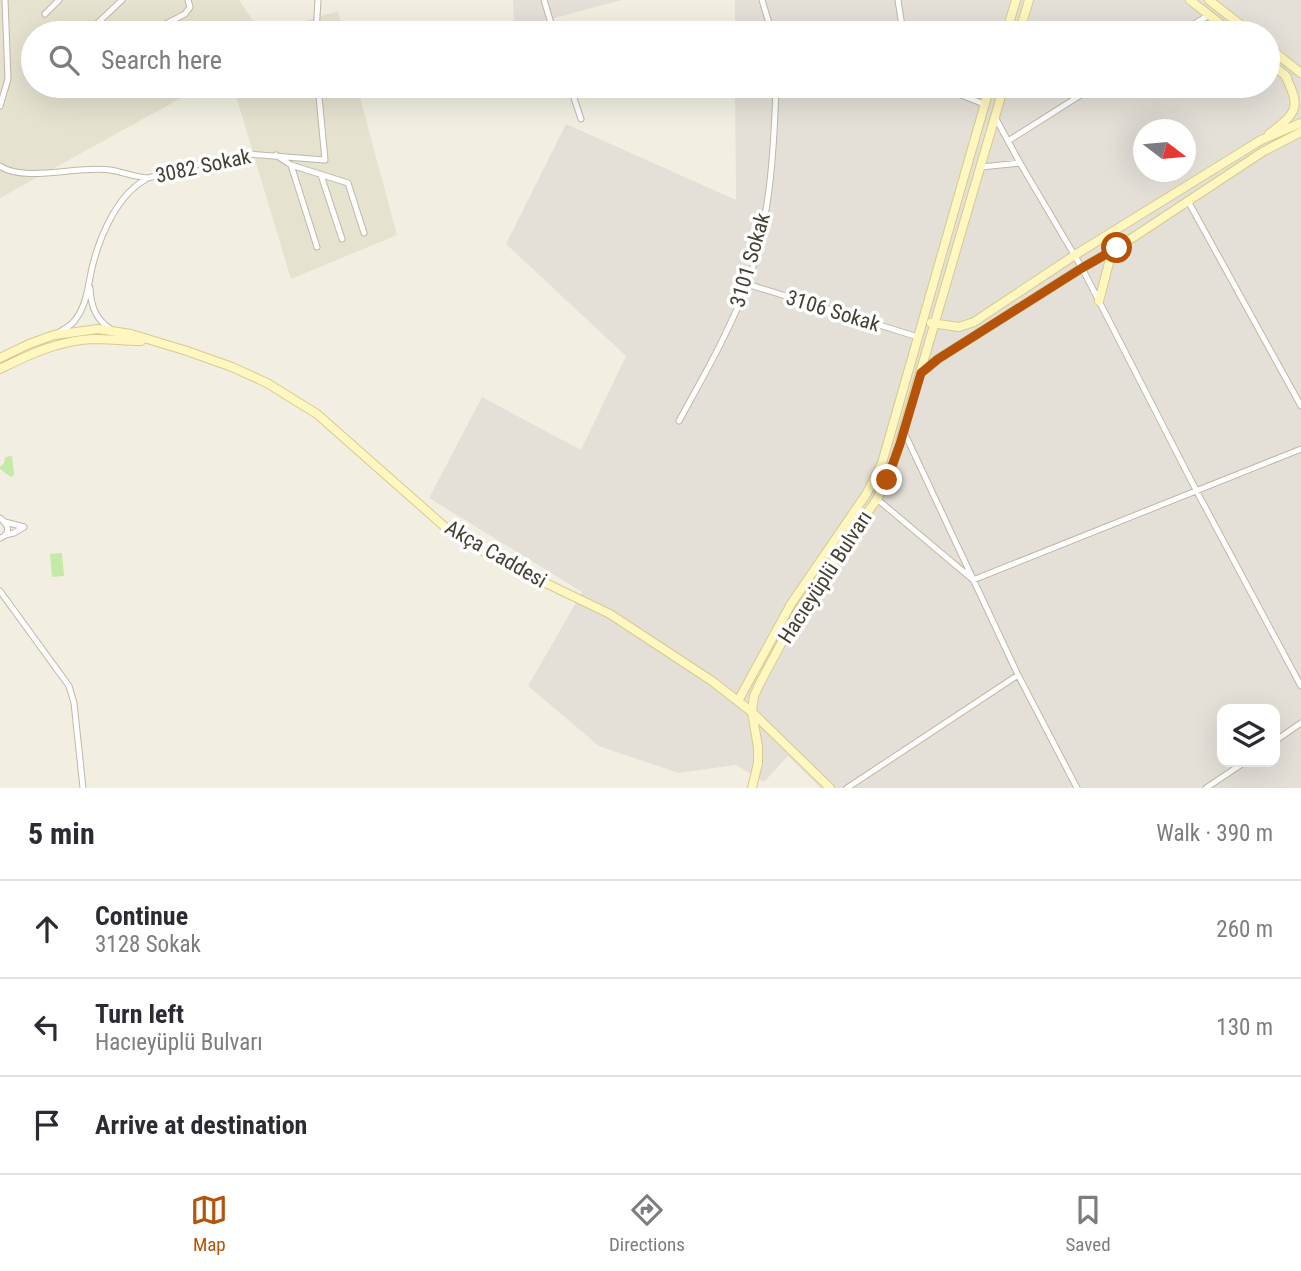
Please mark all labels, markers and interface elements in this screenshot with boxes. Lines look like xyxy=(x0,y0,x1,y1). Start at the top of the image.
search box xyxy=(21,21,1280,98)
icon: search xyxy=(45,41,83,79)
text: Search here xyxy=(101,45,222,75)
north arrow xyxy=(1133,119,1196,182)
street label: 3082 Sokak xyxy=(153,144,253,188)
street label: 3101 Sokak xyxy=(725,210,775,310)
route start xyxy=(1101,232,1132,263)
street label: 3106 Sokak xyxy=(783,285,883,337)
route end xyxy=(871,464,902,495)
street label: Hacıeyüplü Bulvarı xyxy=(773,506,877,648)
street label: Akça Caddesi xyxy=(441,515,551,593)
map controls xyxy=(1217,704,1280,767)
button: layers xyxy=(1217,704,1280,767)
text: 5 min xyxy=(28,816,95,851)
text: Walk · 390 m xyxy=(1156,820,1273,847)
text: Continue xyxy=(95,901,188,931)
icon: ahead xyxy=(28,910,66,948)
text: 260 m xyxy=(1216,916,1273,943)
text: 3128 Sokak xyxy=(95,931,201,958)
text: Turn left xyxy=(95,999,184,1029)
icon: left xyxy=(28,1008,66,1046)
text: 130 m xyxy=(1216,1014,1273,1041)
text: Hacıeyüplü Bulvarı xyxy=(95,1029,263,1056)
icon: arrive xyxy=(28,1106,66,1144)
text: Arrive at destination xyxy=(95,1110,307,1140)
tab: Map xyxy=(190,1191,228,1256)
tab: Directions xyxy=(609,1191,685,1256)
tab: Saved xyxy=(1065,1191,1111,1256)

